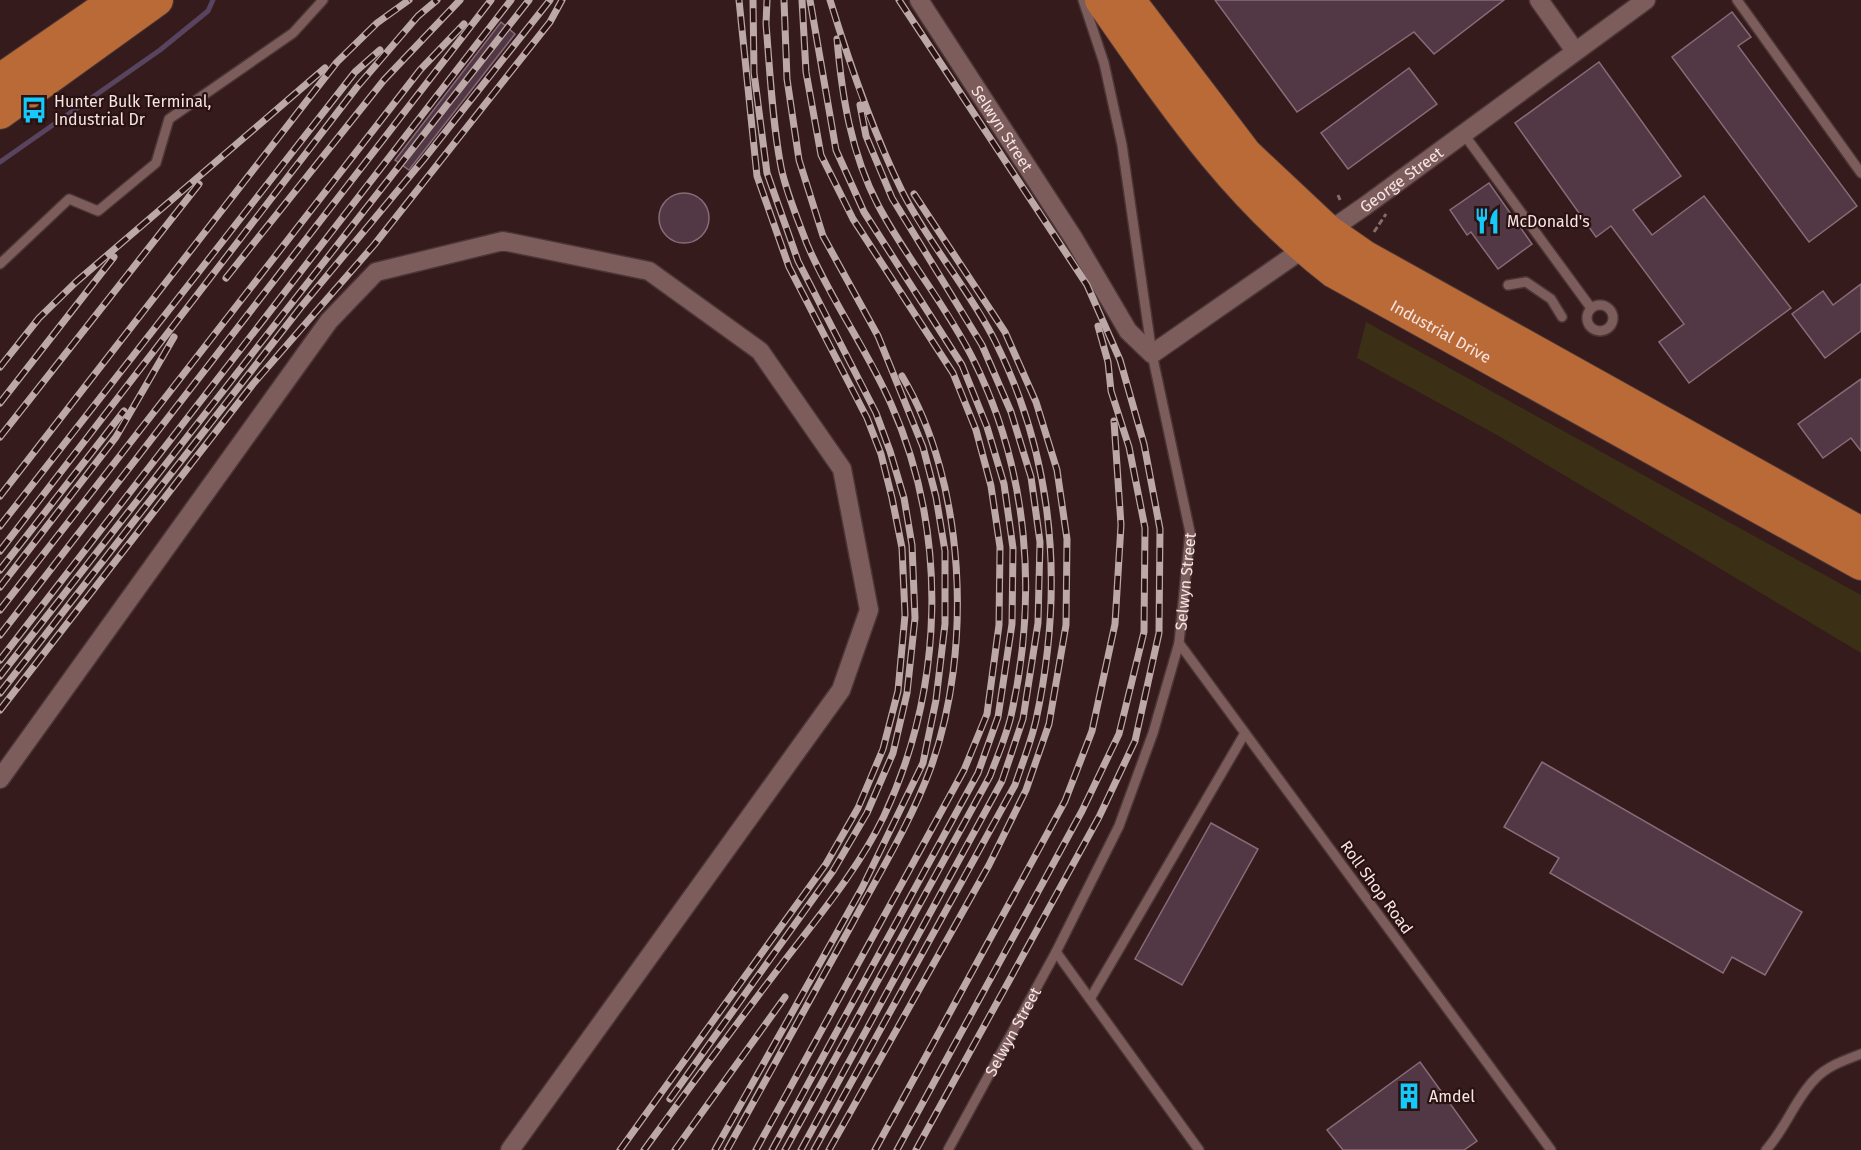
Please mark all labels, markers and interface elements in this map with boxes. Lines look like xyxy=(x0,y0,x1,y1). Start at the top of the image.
street label: Selwyn Street xyxy=(967,82,1037,175)
place label: Hunter Bulk Terminal, Industrial Dr xyxy=(54,92,212,129)
bus stop icon: Hunter Bulk Terminal, Industrial Dr xyxy=(19,95,49,125)
street label: George Street xyxy=(1356,143,1447,217)
restaurant icon: McDonald's xyxy=(1472,206,1502,236)
place label: McDonald's xyxy=(1507,212,1590,231)
street label: Industrial Drive xyxy=(1387,296,1494,367)
street label: Selwyn Street xyxy=(1171,531,1200,631)
street label: Roll Shop Road xyxy=(1336,837,1417,938)
street label: Selwyn Street xyxy=(981,984,1045,1080)
building icon: Amdel xyxy=(1394,1081,1424,1111)
place label: Amdel xyxy=(1429,1087,1475,1106)

